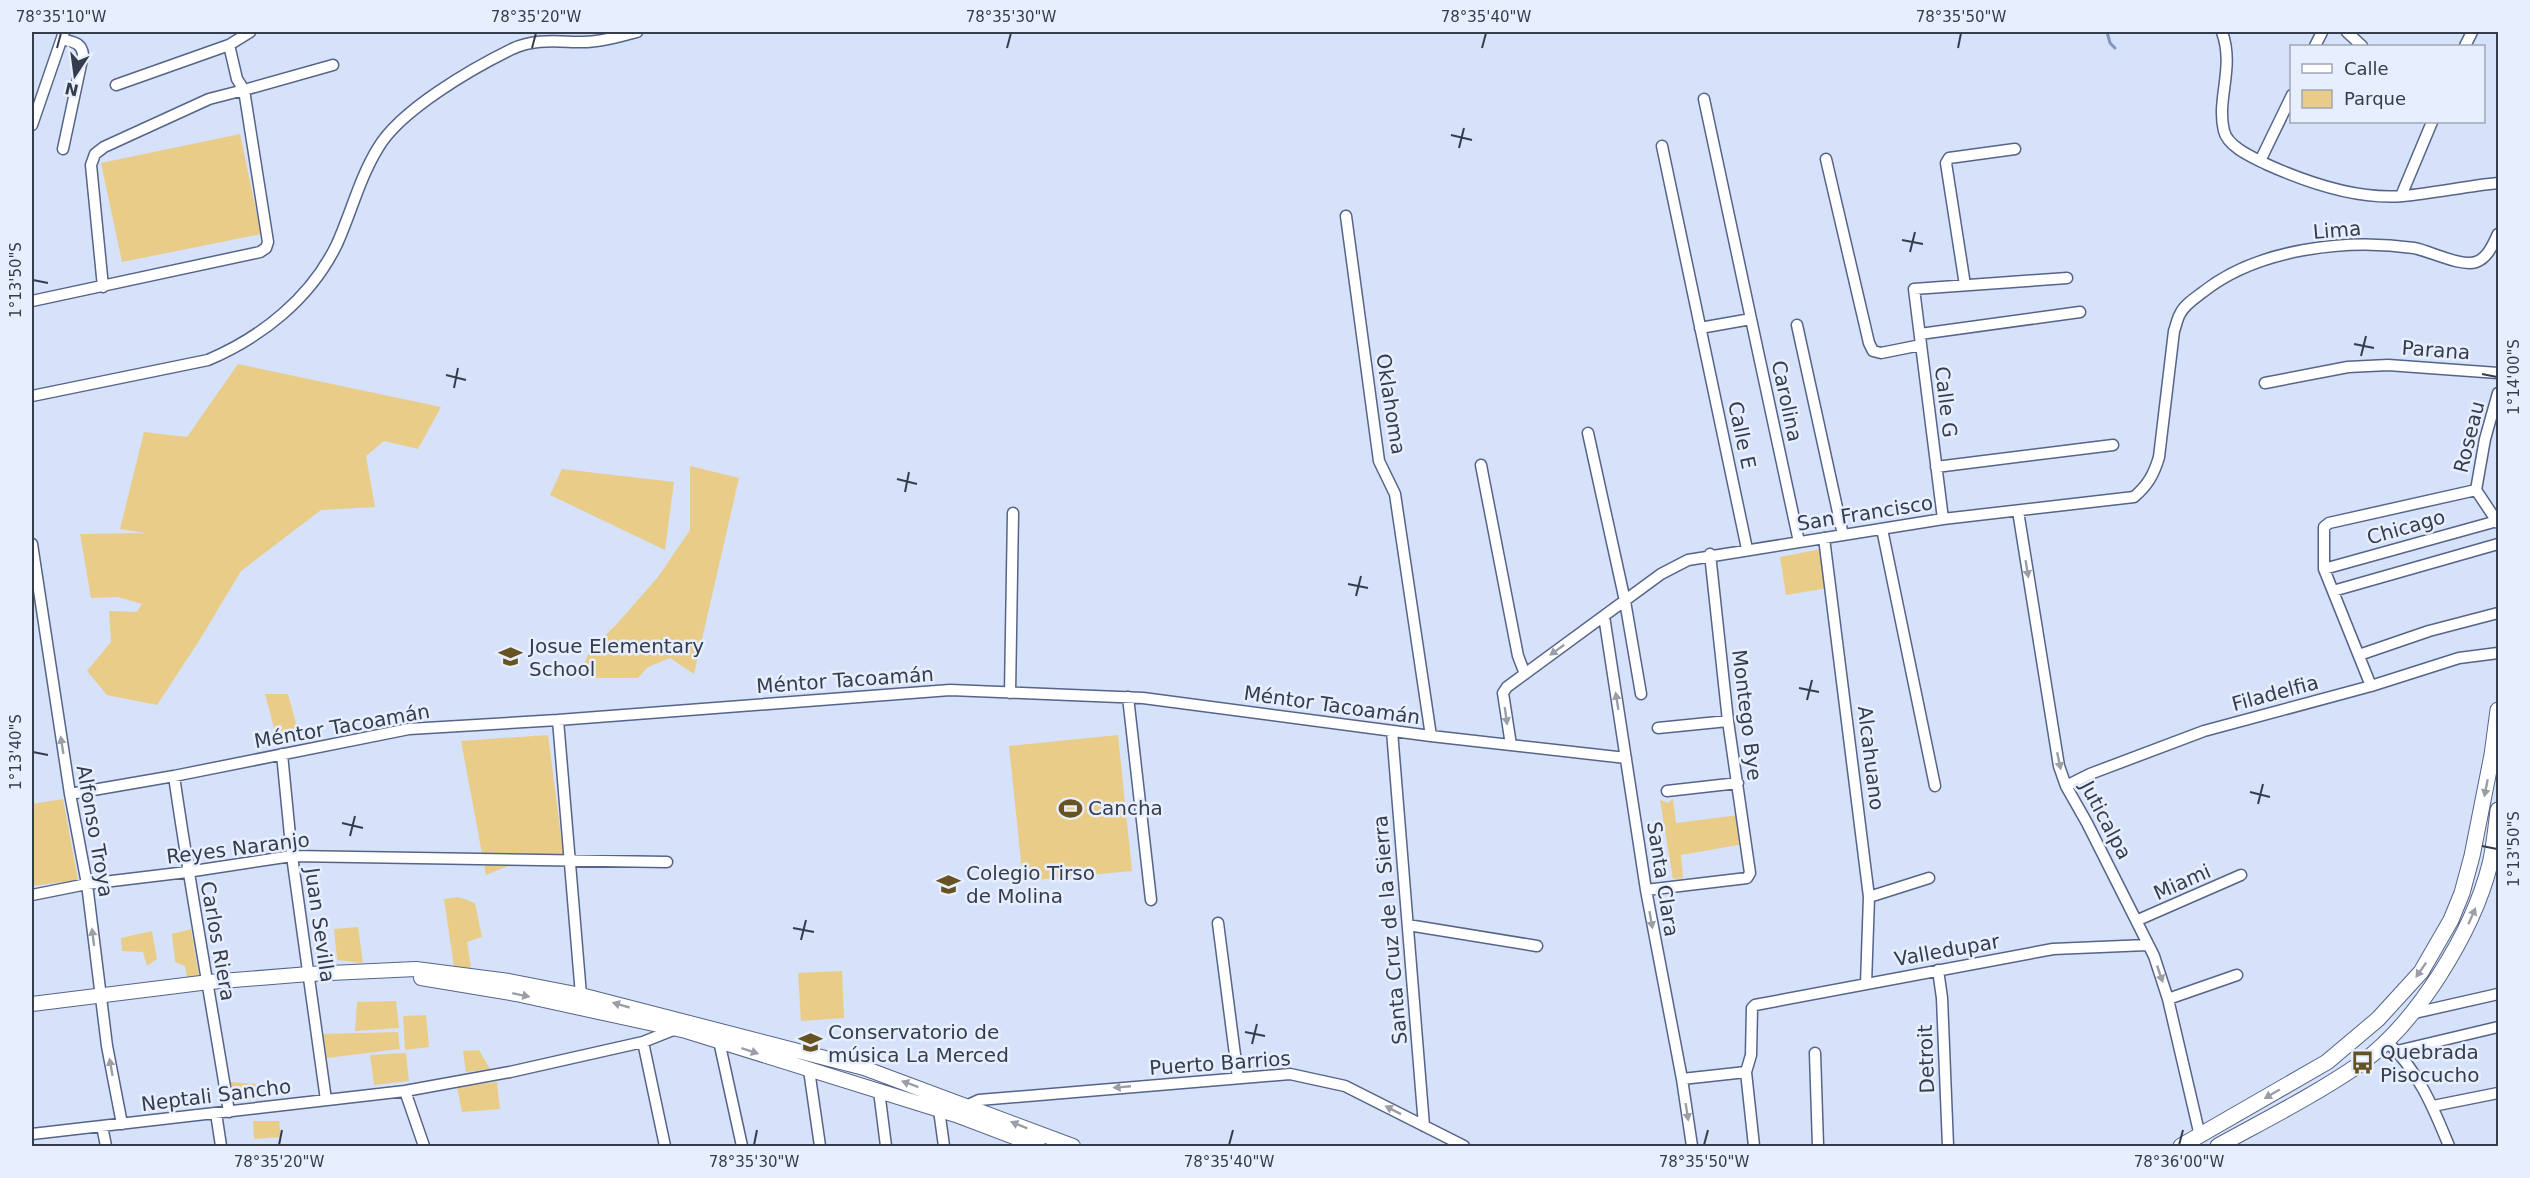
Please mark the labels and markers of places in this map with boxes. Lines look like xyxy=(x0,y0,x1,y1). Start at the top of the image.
place label: Josue Elementary School xyxy=(527,634,704,681)
school or university icon: Josue Elementary School xyxy=(498,644,524,670)
sports icon: Cancha xyxy=(1057,795,1083,821)
place label: Cancha xyxy=(1088,796,1163,820)
place label: Colegio Tirso de Molina xyxy=(966,861,1095,908)
school or university icon: Colegio Tirso de Molina xyxy=(935,871,961,897)
place label: Conservatorio de música La Merced xyxy=(828,1020,1009,1067)
school or university icon: Conservatorio de música La Merced xyxy=(797,1030,823,1056)
place label: Quebrada Pisocucho xyxy=(2380,1040,2479,1087)
bus stop icon: Quebrada Pisocucho xyxy=(2349,1050,2375,1076)

